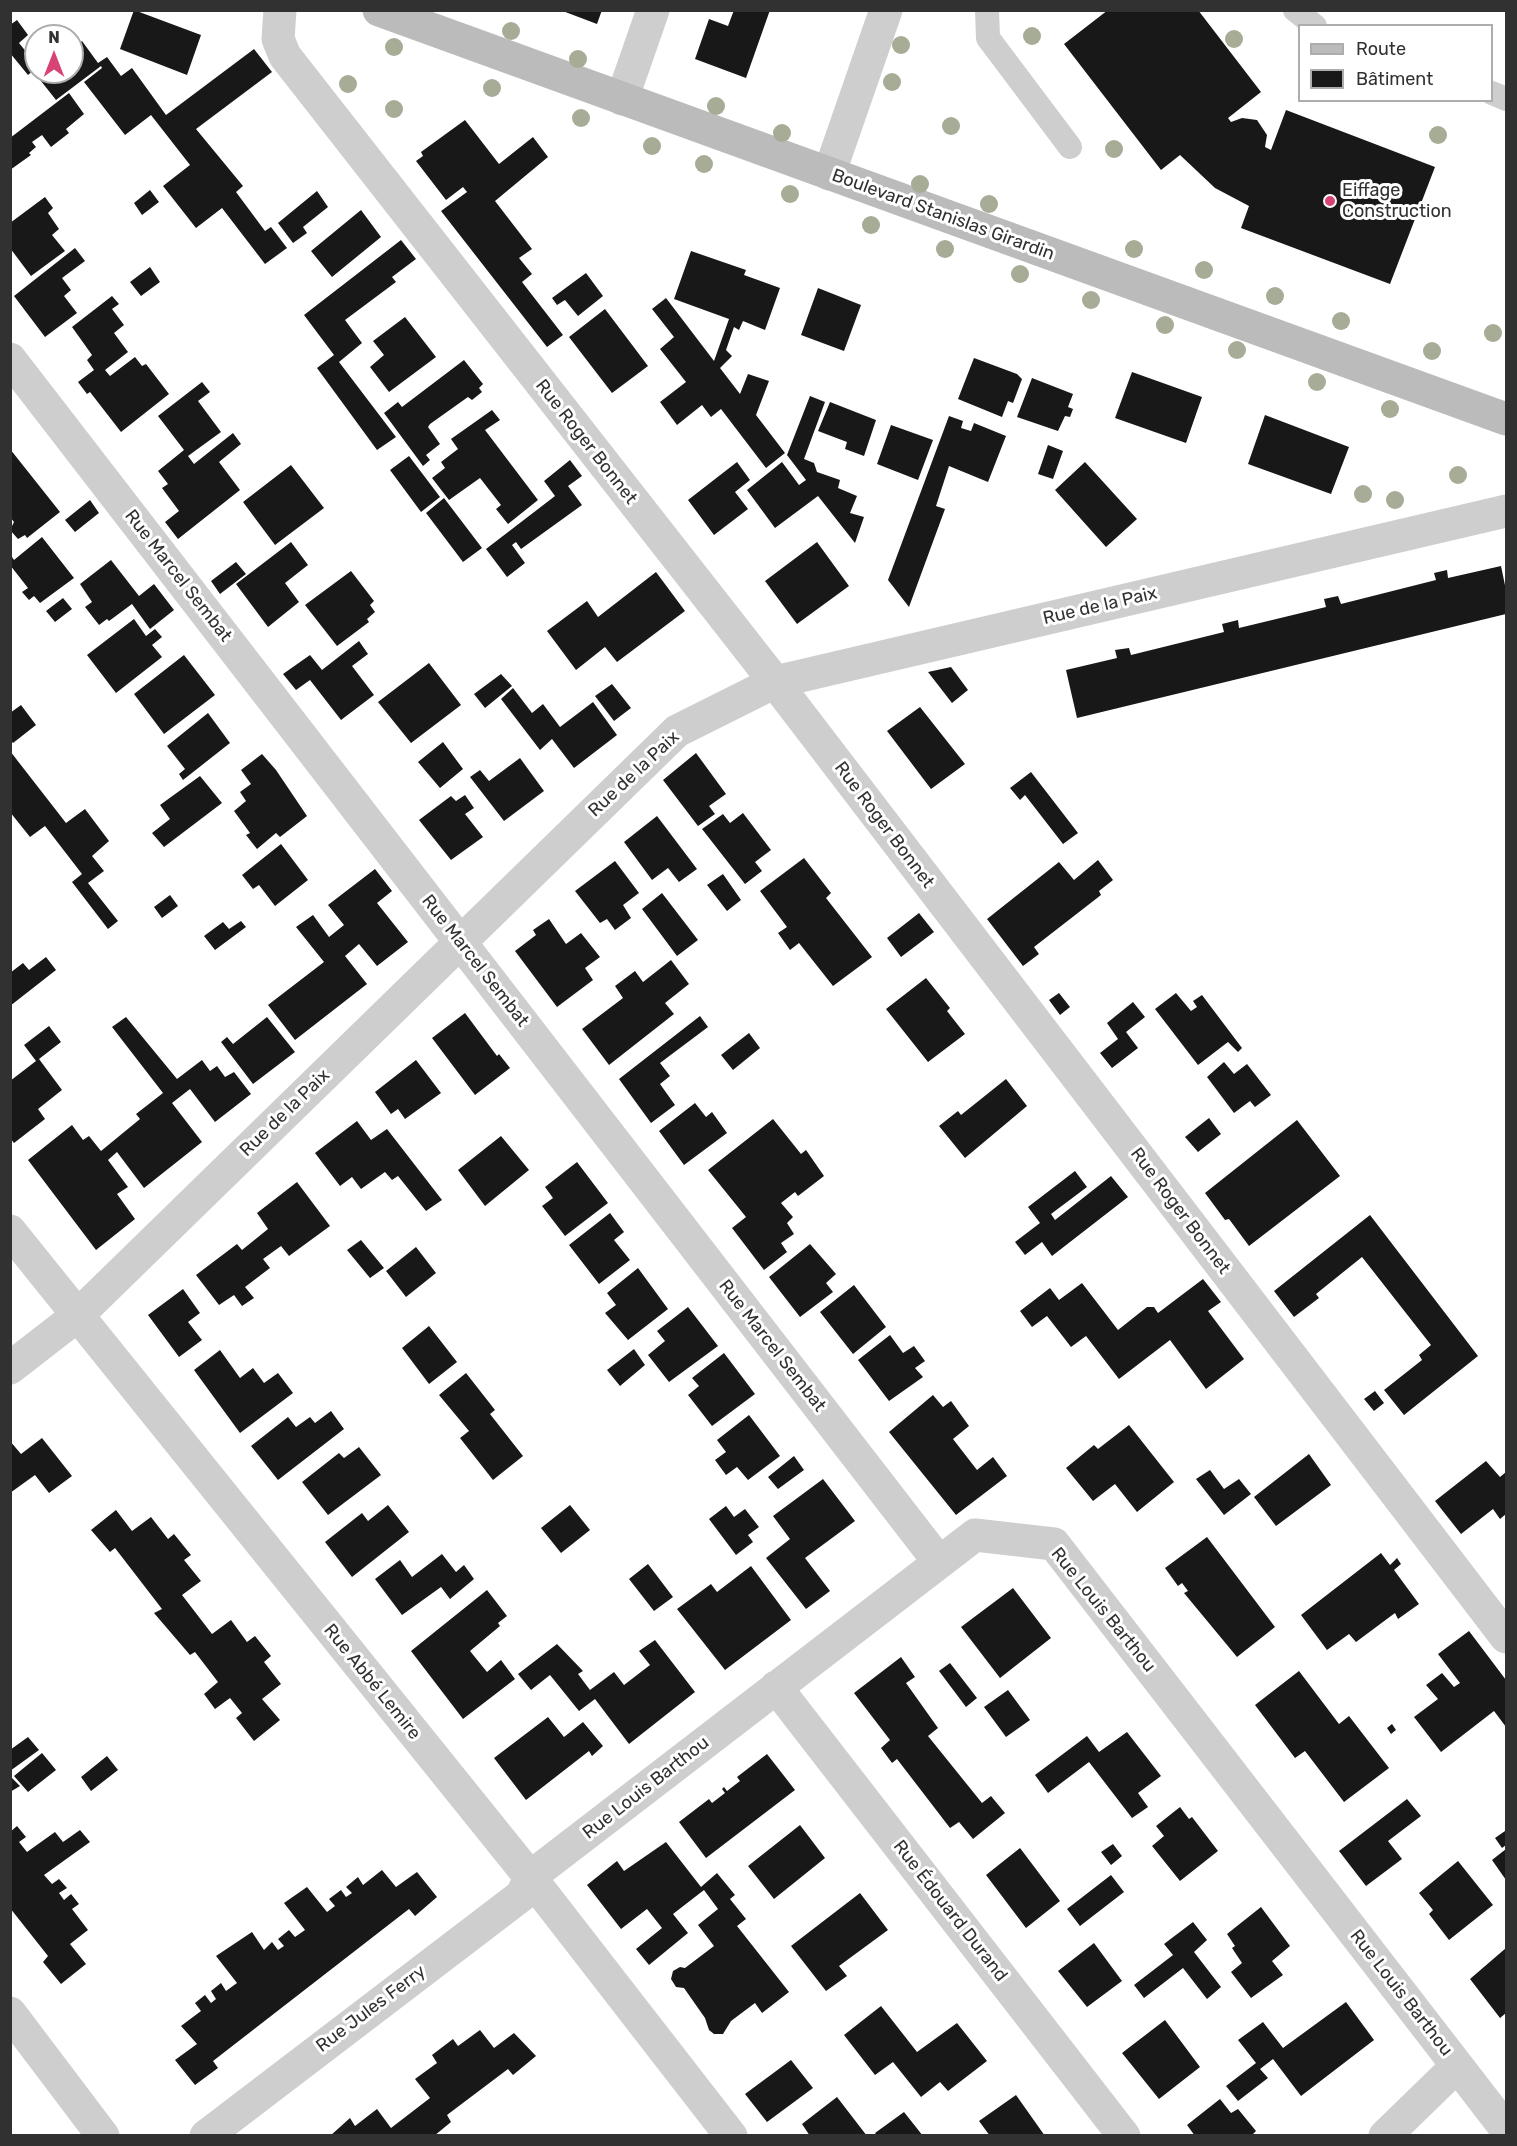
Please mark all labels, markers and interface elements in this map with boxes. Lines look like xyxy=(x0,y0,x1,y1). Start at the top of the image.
north arrow xyxy=(24,24,84,84)
legend xyxy=(1298,24,1493,102)
text: N xyxy=(48,28,60,47)
text: Route xyxy=(1356,38,1406,60)
text: Bâtiment xyxy=(1356,68,1433,90)
street label: Boulevard Stanislas Girardin xyxy=(829,165,1057,265)
place label: Eiffage Construction xyxy=(1342,180,1452,222)
marker: Eiffage Construction xyxy=(1323,194,1337,208)
street label: Rue Roger Bonnet xyxy=(531,375,641,509)
street label: Rue Marcel Sembat xyxy=(120,506,236,646)
street label: Rue de la Paix xyxy=(1041,582,1159,630)
street label: Rue de la Paix xyxy=(584,726,684,822)
street label: Rue Roger Bonnet xyxy=(830,758,938,892)
street label: Rue Marcel Sembat xyxy=(417,891,533,1031)
street label: Rue de la Paix xyxy=(236,1065,334,1161)
street label: Rue Roger Bonnet xyxy=(1126,1144,1234,1278)
street label: Rue Marcel Sembat xyxy=(714,1276,830,1416)
street label: Rue Louis Barthou xyxy=(1046,1543,1160,1677)
street label: Rue Abbé Lemire xyxy=(319,1620,425,1744)
street label: Rue Louis Barthou xyxy=(579,1732,713,1844)
street label: Rue Édouard Durand xyxy=(888,1836,1012,1986)
street label: Rue Louis Barthou xyxy=(1345,1926,1457,2060)
street label: Rue Jules Ferry xyxy=(312,1961,430,2057)

